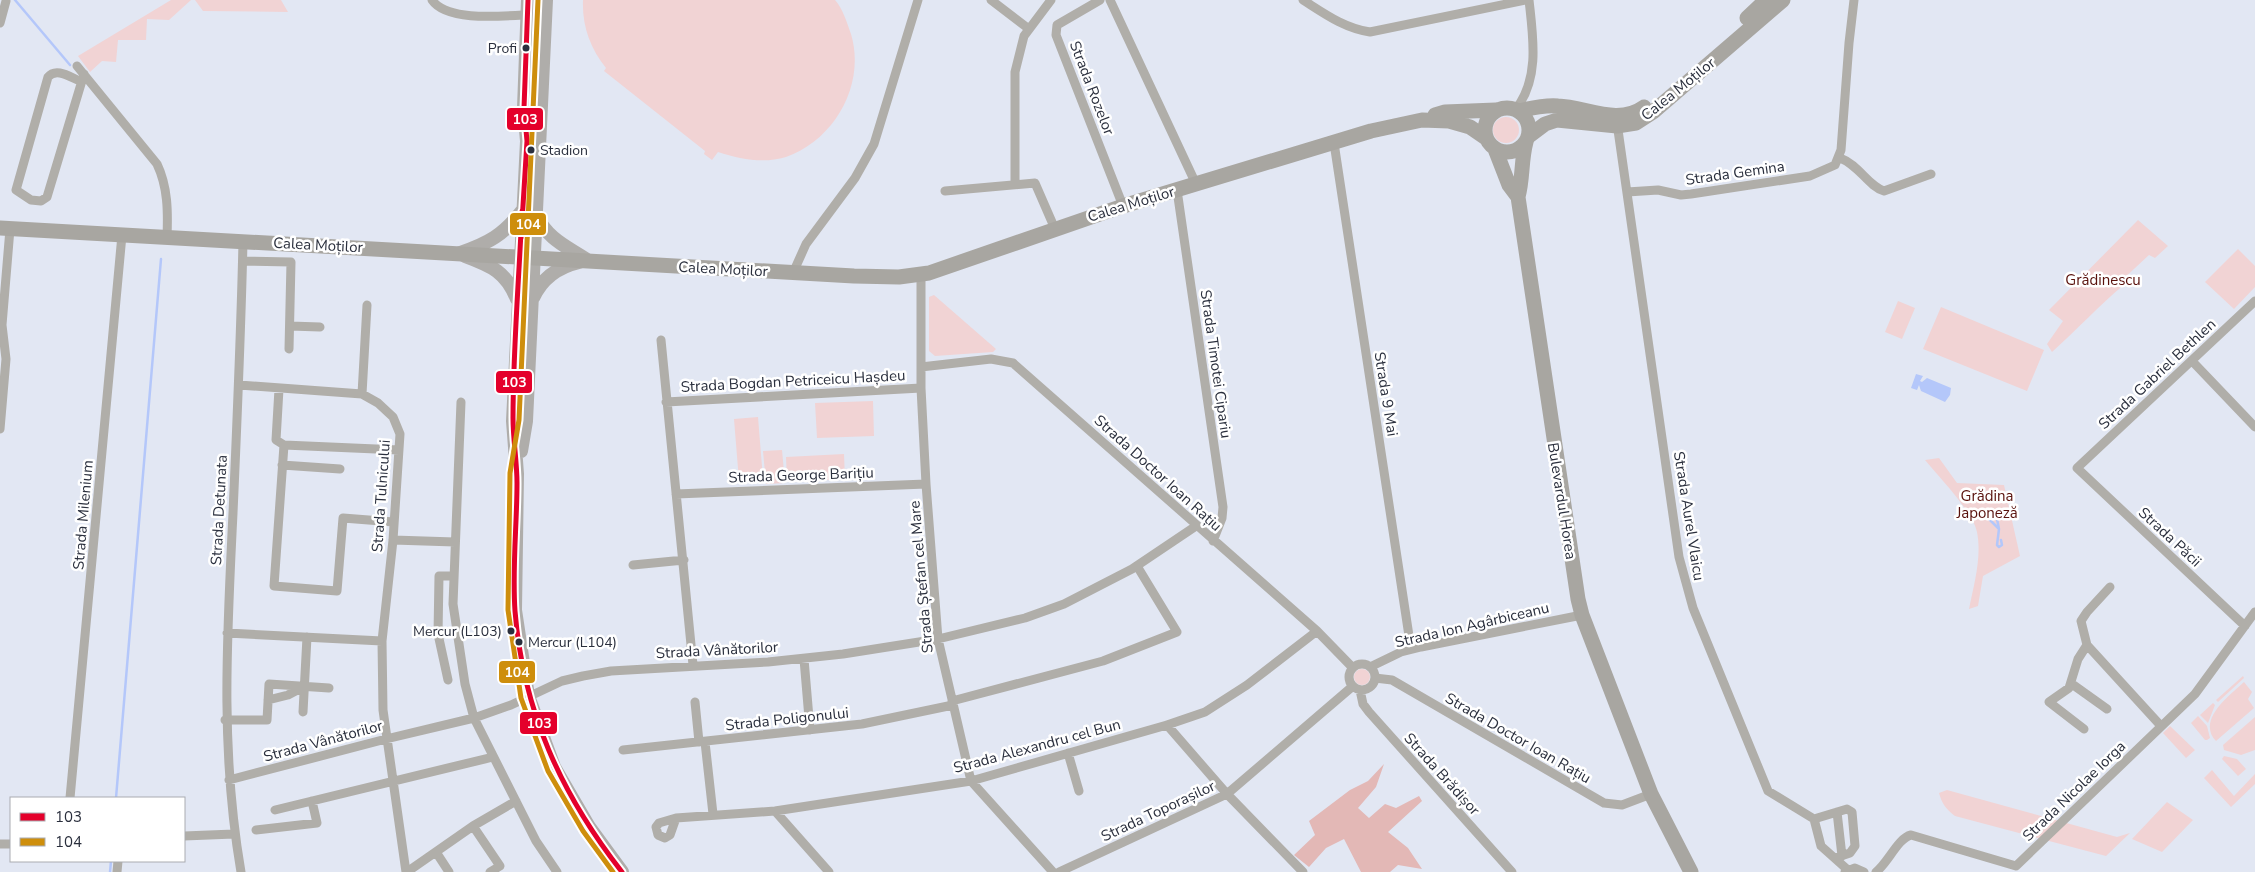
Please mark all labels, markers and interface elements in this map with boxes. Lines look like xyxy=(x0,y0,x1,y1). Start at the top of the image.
street label: Strada Rozelor xyxy=(1065,38,1119,138)
place label: Profi xyxy=(488,39,517,58)
marker: Profi xyxy=(521,43,531,53)
street label: Calea Moților xyxy=(1637,53,1720,125)
line badge: 103 xyxy=(506,107,544,131)
text: 103 xyxy=(512,110,538,129)
place label: Stadion xyxy=(540,141,588,160)
marker: Stadion xyxy=(526,145,536,155)
street label: Strada Gemina xyxy=(1684,156,1786,190)
street label: Calea Moților xyxy=(1085,181,1177,227)
line badge: 104 xyxy=(509,212,547,236)
text: 104 xyxy=(515,215,541,234)
street label: Calea Moților xyxy=(273,233,364,257)
street label: Calea Moților xyxy=(678,257,769,281)
park label: Grădinescu xyxy=(2065,270,2141,290)
street label: Strada Timotei Cipariu xyxy=(1196,288,1236,440)
street label: Strada Gabriel Bethlen xyxy=(2094,314,2220,434)
street label: Strada 9 Mai xyxy=(1369,350,1403,438)
street label: Strada Bogdan Petriceicu Hașdeu xyxy=(680,365,906,397)
line badge: 103 xyxy=(495,370,533,394)
text: 103 xyxy=(501,373,527,392)
street label: Strada Doctor Ioan Rațiu xyxy=(1090,410,1226,536)
street label: Strada Tulnicului xyxy=(367,439,395,553)
street label: Bulevardul Horea xyxy=(1543,441,1581,561)
street label: Strada Aurel Vlaicu xyxy=(1669,450,1709,582)
street label: Strada Detunata xyxy=(206,454,232,566)
street label: Strada Milenium xyxy=(68,459,98,571)
street label: Strada George Barițiu xyxy=(728,462,874,488)
park label: Grădina Japoneză xyxy=(1955,486,2018,523)
street label: Strada Ștefan cel Mare xyxy=(904,500,938,654)
street label: Strada Păcii xyxy=(2134,503,2206,571)
street label: Strada Ion Agârbiceanu xyxy=(1393,598,1551,652)
place label: Mercur (L103) xyxy=(413,622,502,641)
marker: Mercur (L103) xyxy=(506,626,516,636)
place label: Mercur (L104) xyxy=(528,633,617,652)
marker: Mercur (L104) xyxy=(514,637,524,647)
street label: Strada Vânătorilor xyxy=(655,637,779,663)
line badge: 104 xyxy=(498,660,536,684)
text: 104 xyxy=(504,663,530,682)
street label: Strada Doctor Ioan Rațiu xyxy=(1442,688,1594,788)
street label: Strada Poligonului xyxy=(724,703,850,735)
line badge: 103 xyxy=(519,711,558,735)
text: 103 xyxy=(526,714,552,733)
street label: Strada Alexandru cel Bun xyxy=(951,714,1123,778)
street label: Strada Vânătorilor xyxy=(261,715,385,767)
street label: Strada Brădișor xyxy=(1400,728,1485,820)
street label: Strada Nicolae Iorga xyxy=(2018,736,2130,846)
street label: Strada Toporașilor xyxy=(1098,776,1219,846)
legend xyxy=(10,797,185,862)
text: 103 xyxy=(55,807,82,827)
text: 104 xyxy=(55,832,82,852)

